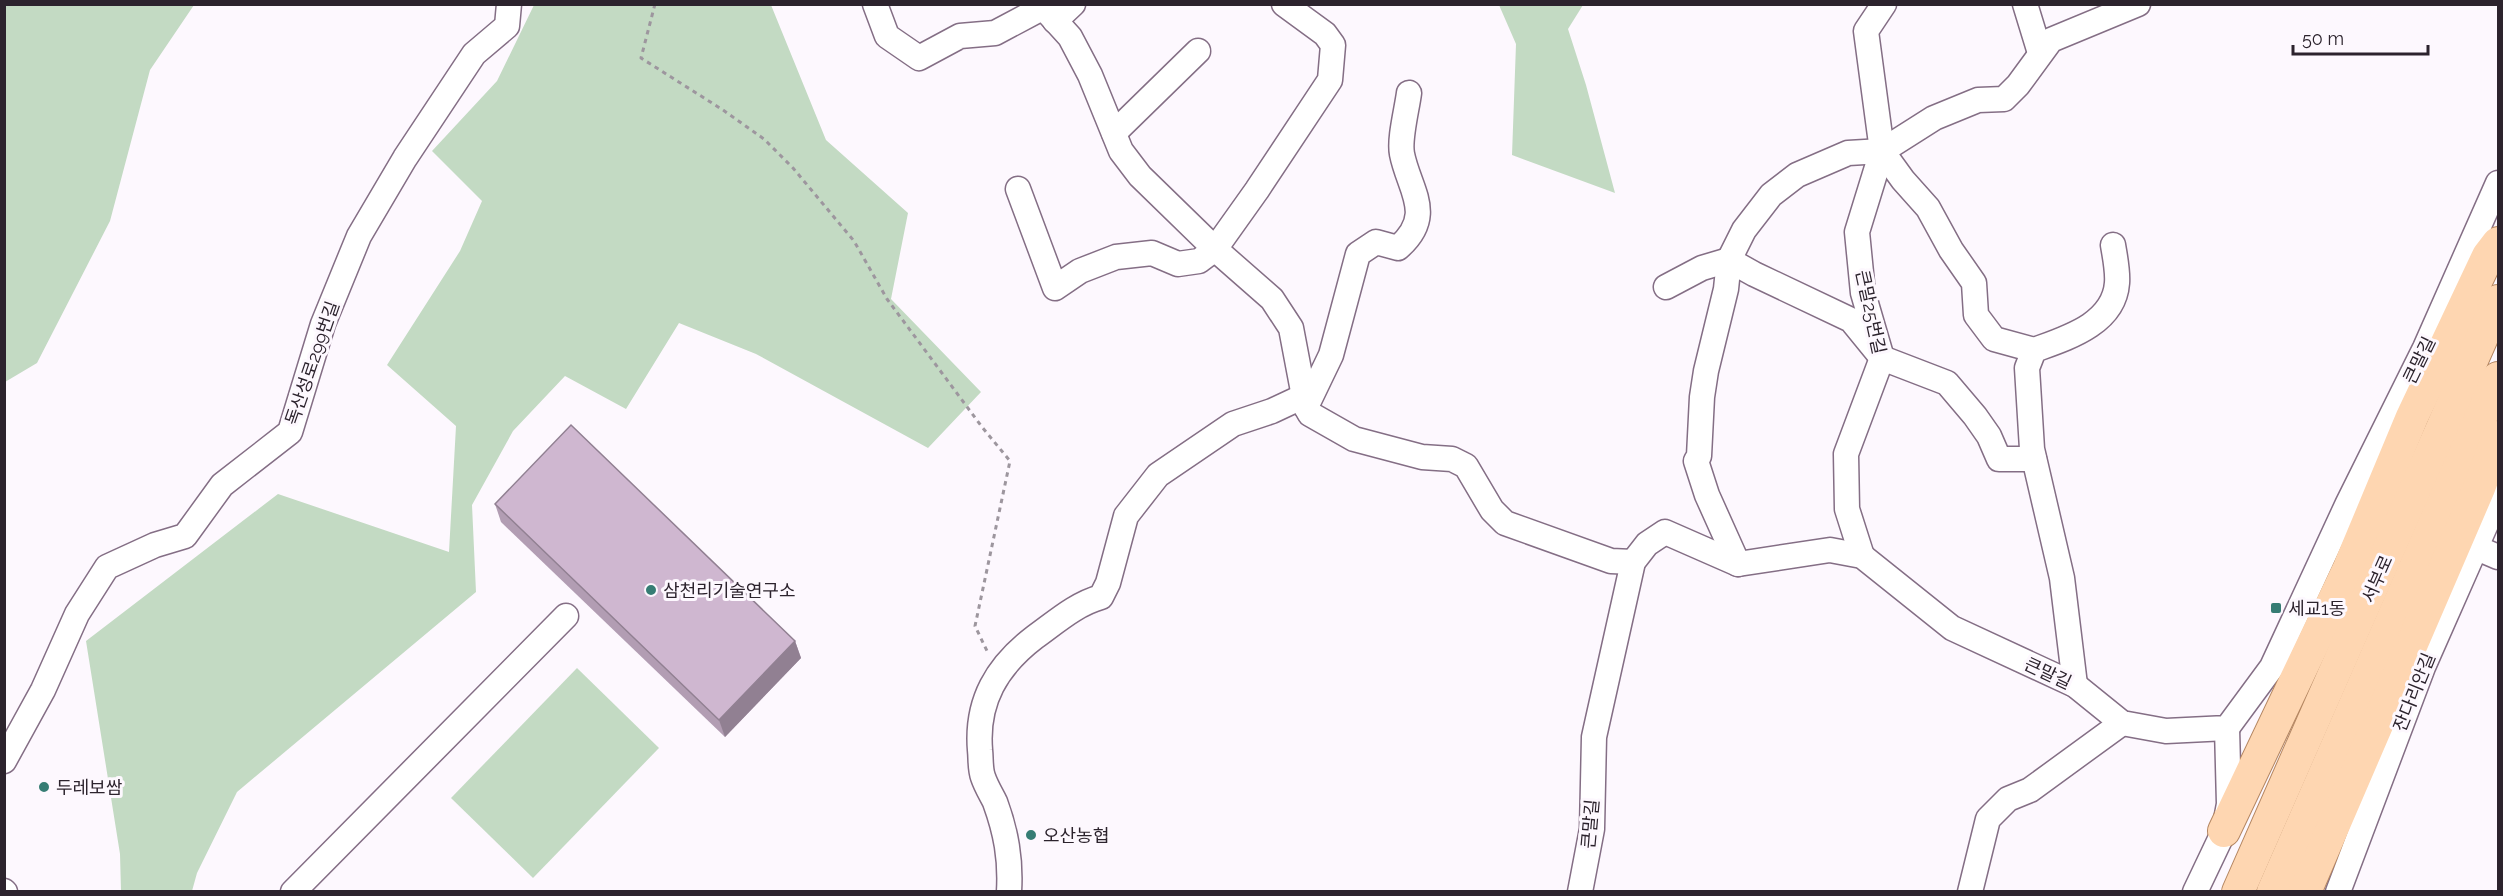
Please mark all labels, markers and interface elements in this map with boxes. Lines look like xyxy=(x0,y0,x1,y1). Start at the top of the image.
scale bar xyxy=(2293,18,2428,56)
text: 50 m xyxy=(2302,28,2344,49)
street label: 큰말25번길 xyxy=(1852,268,1890,356)
street label: 독산성로299번길 xyxy=(281,298,343,428)
street label: 큰말길 xyxy=(2399,333,2439,387)
street label: 서부로 xyxy=(2357,552,2397,606)
place label: 삼천리기술연구소 xyxy=(663,580,795,601)
marker: 삼천리기술연구소 xyxy=(644,583,658,597)
place label: 세교1동 xyxy=(2288,598,2345,619)
marker: 세교1동 xyxy=(2269,601,2283,615)
street label: 잔다리안길 xyxy=(2389,650,2439,734)
street label: 큰말길 xyxy=(2021,653,2075,693)
place label: 두레보쌈 xyxy=(56,777,122,798)
marker: 두레보쌈 xyxy=(37,780,51,794)
street label: 큰말길 xyxy=(1577,798,1603,850)
place label: 오산농협 xyxy=(1043,825,1109,846)
marker: 오산농협 xyxy=(1024,828,1038,842)

